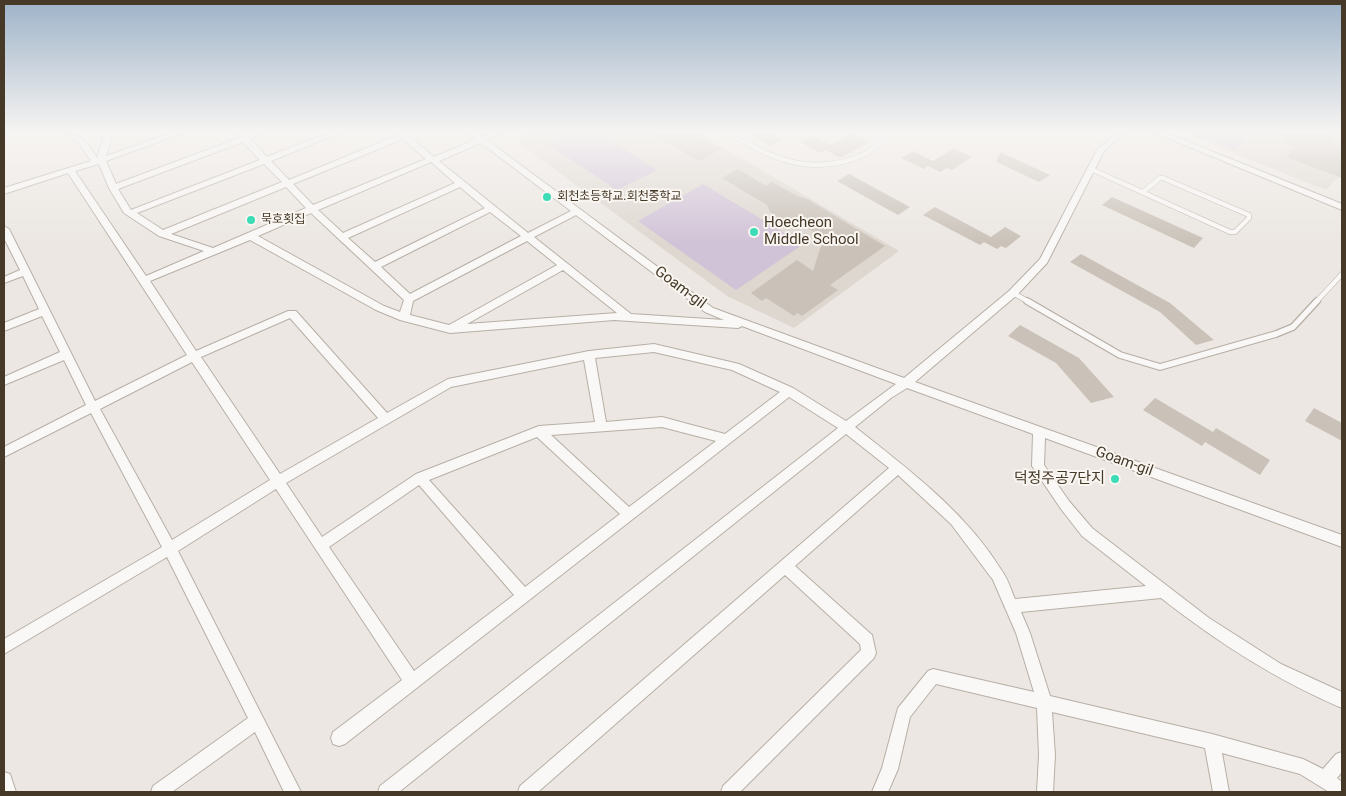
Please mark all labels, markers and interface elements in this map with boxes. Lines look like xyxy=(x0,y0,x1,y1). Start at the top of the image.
place label: 회천초등학교.회천중학교 xyxy=(557,190,682,204)
marker: 회천초등학교.회천중학교 xyxy=(541,191,553,203)
place label: 묵호횟집 xyxy=(261,213,305,227)
marker: 묵호횟집 xyxy=(245,214,257,226)
place label: Hoecheon Middle School xyxy=(764,214,859,249)
marker: Hoecheon Middle School xyxy=(748,226,760,238)
street label: Goam-gil xyxy=(651,263,709,313)
street label: Goam-gil xyxy=(1093,443,1155,481)
place label: 덕정주공7단지 xyxy=(1014,470,1105,488)
marker: 덕정주공7단지 xyxy=(1109,473,1121,485)

